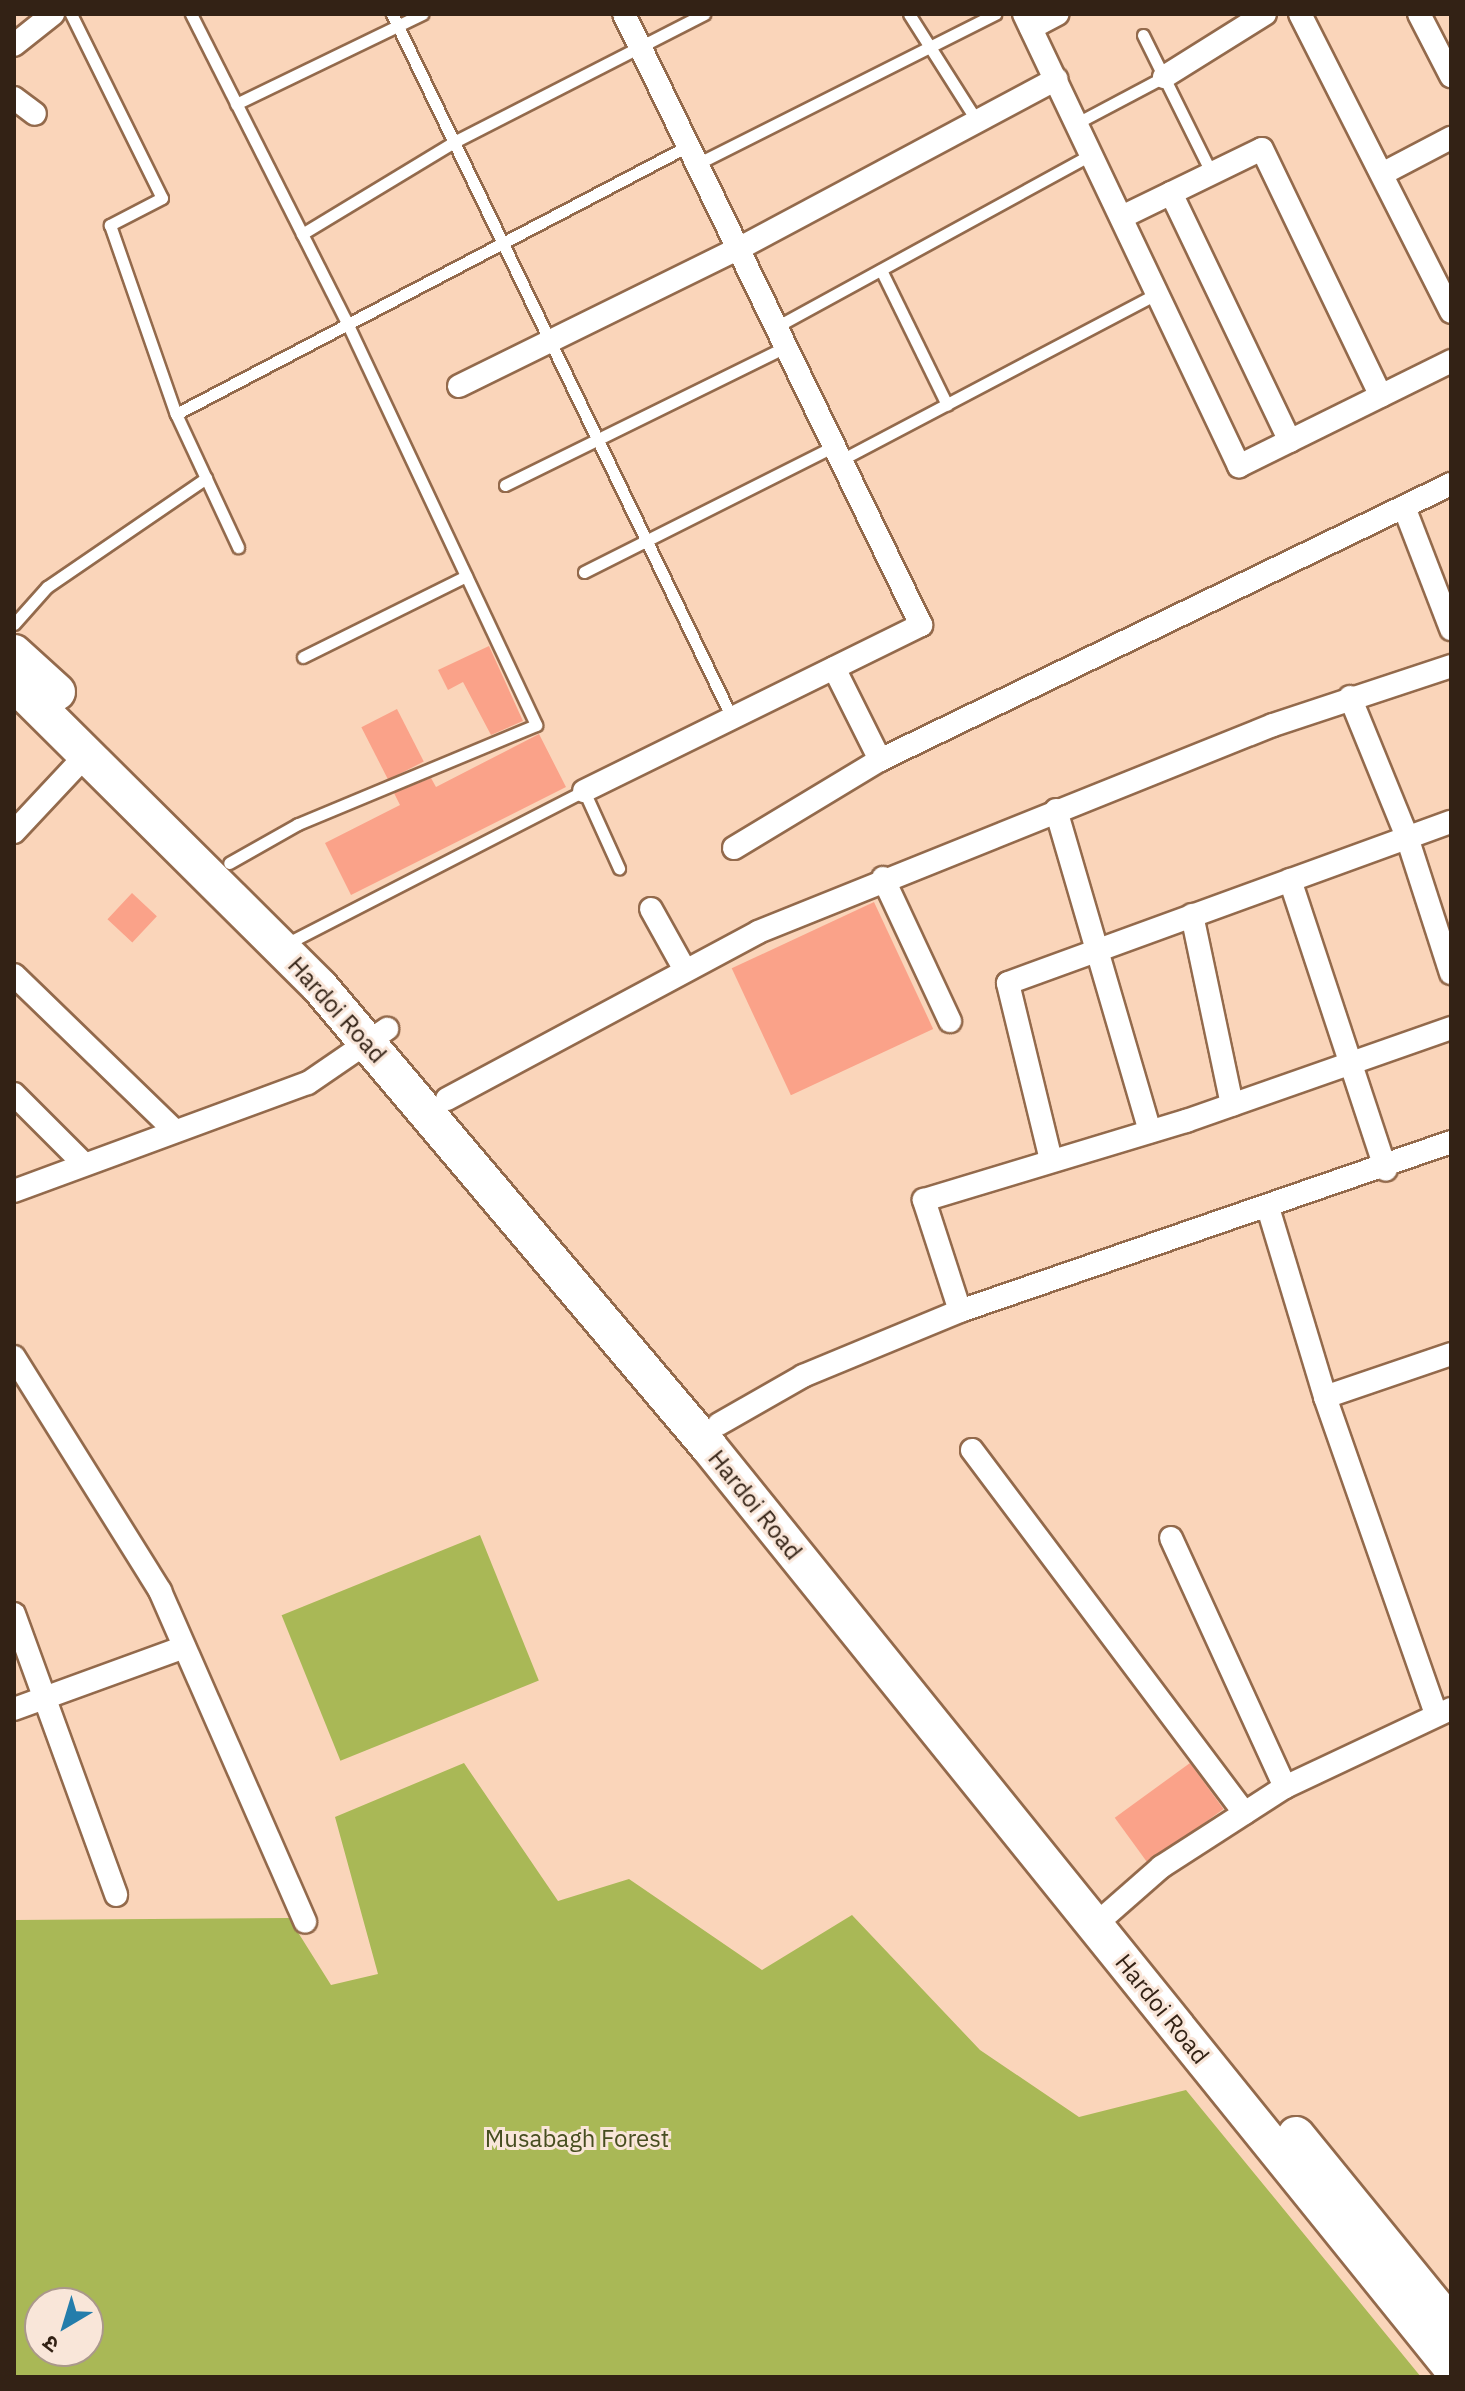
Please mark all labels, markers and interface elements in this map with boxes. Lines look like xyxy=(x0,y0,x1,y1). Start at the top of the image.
street label: Hardoi Road xyxy=(282,951,392,1069)
street label: Hardoi Road xyxy=(702,1444,808,1566)
street label: Hardoi Road xyxy=(1109,1948,1215,2070)
park label: Musabagh Forest xyxy=(485,2125,669,2153)
north arrow xyxy=(24,2287,104,2367)
text: उ xyxy=(36,2329,64,2360)

